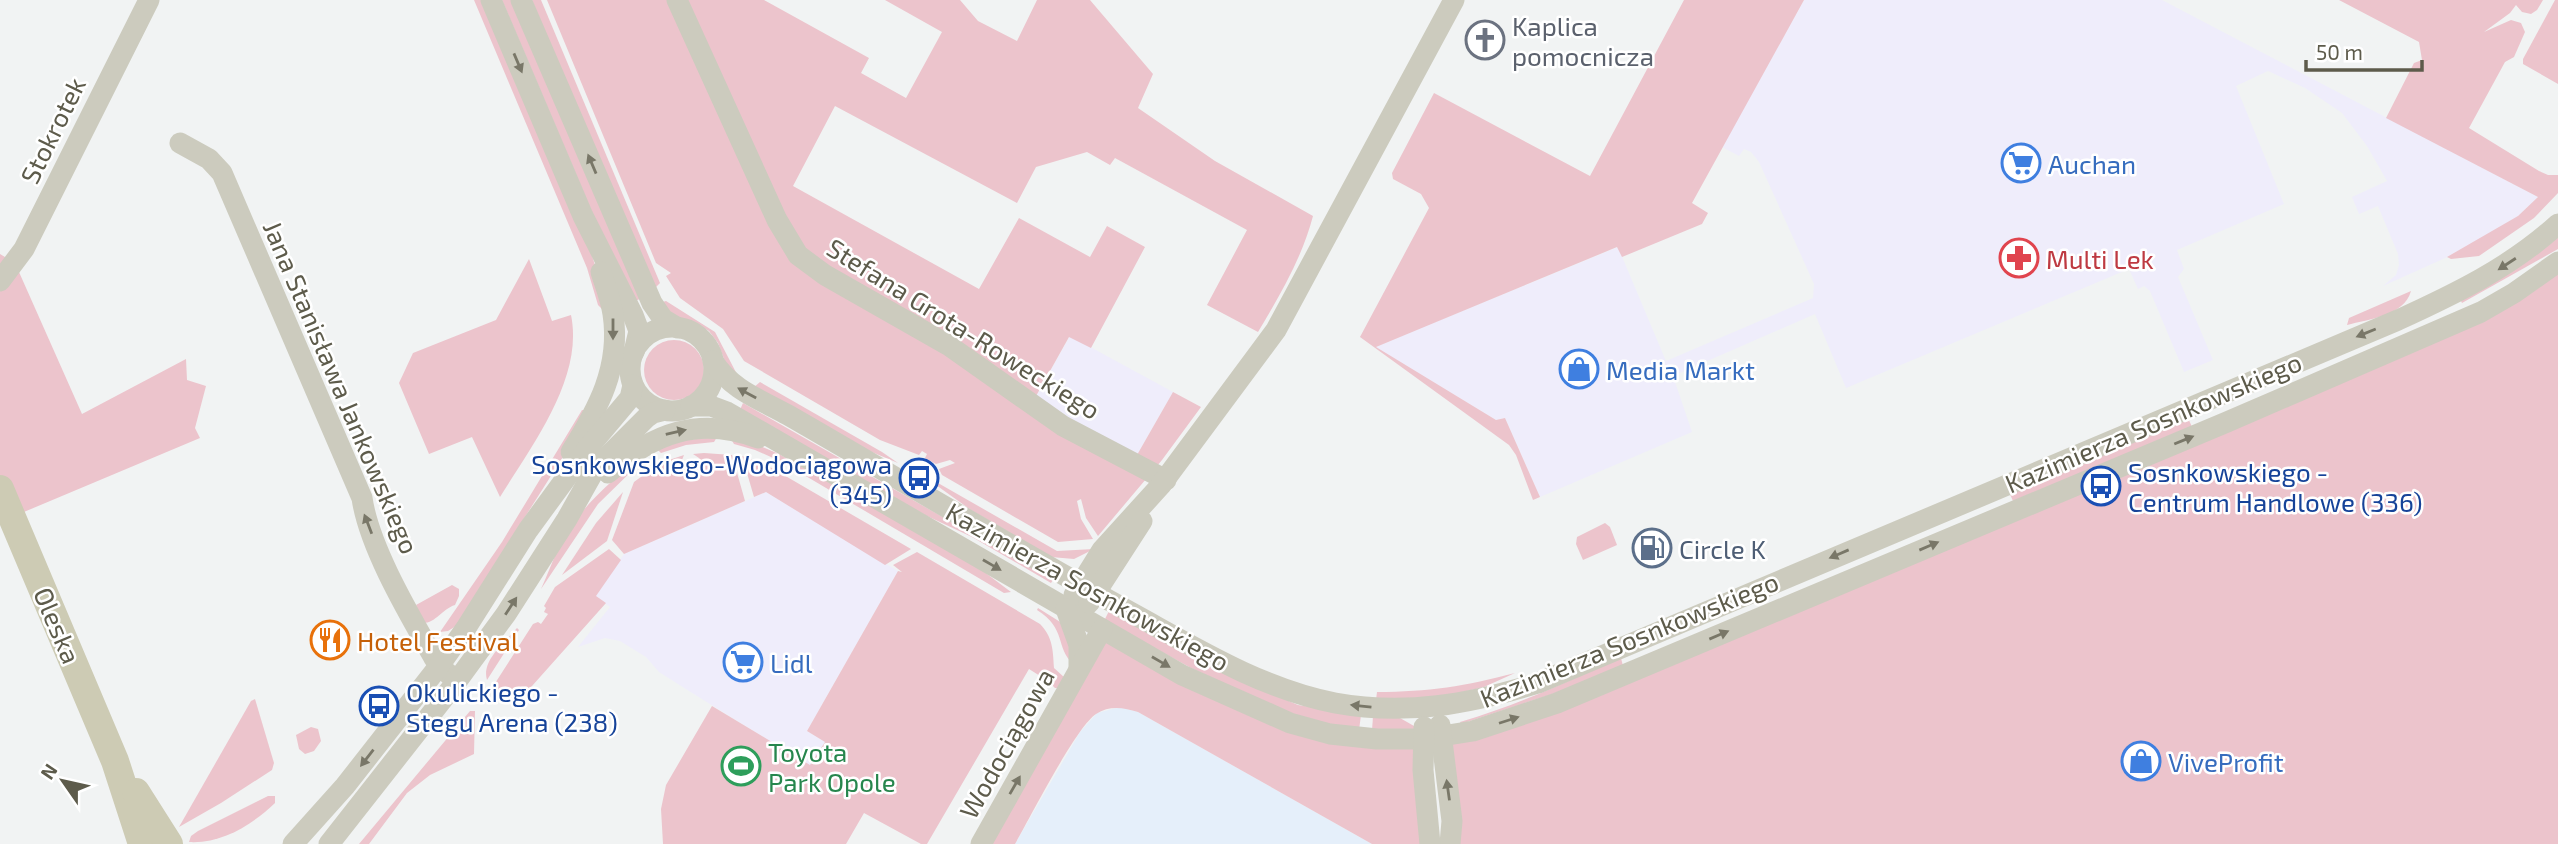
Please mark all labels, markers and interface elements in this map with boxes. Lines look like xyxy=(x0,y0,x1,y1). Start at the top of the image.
place label: Kaplica pomocnicza xyxy=(1512,10,1654,71)
church icon: Kaplica pomocnicza xyxy=(1464,19,1506,61)
scale bar xyxy=(2306,28,2422,72)
text: 50 m xyxy=(2316,39,2363,64)
one-way arrow xyxy=(512,53,524,73)
street label: Stokrotek xyxy=(13,72,91,188)
supermarket icon: Auchan xyxy=(2000,142,2042,184)
place label: Auchan xyxy=(2048,148,2136,179)
one-way arrow xyxy=(586,154,598,174)
street label: Jana Stanisława Jankowskiego xyxy=(258,216,426,558)
street label: Stefana Grota-Roweckiego xyxy=(822,231,1106,425)
pharmacy icon: Multi Lek xyxy=(1998,237,2040,279)
place label: Multi Lek xyxy=(2046,243,2154,274)
one-way arrow xyxy=(2497,257,2516,270)
one-way arrow xyxy=(608,318,619,340)
one-way arrow xyxy=(2356,328,2377,339)
street label: Kazimierza Sosnkowskiego xyxy=(2000,345,2306,499)
shop icon: Media Markt xyxy=(1558,348,1600,390)
place label: Media Markt xyxy=(1606,354,1755,385)
one-way arrow xyxy=(737,387,756,399)
one-way arrow xyxy=(665,426,687,437)
one-way arrow xyxy=(2174,434,2195,445)
place label: Sosnkowskiego-Wodociągowa (345) xyxy=(531,448,892,509)
place label: Sosnkowskiego - Centrum Handlowe (336) xyxy=(2128,456,2423,517)
bus stop icon: Sosnkowskiego-Wodociągowa (345) xyxy=(898,457,940,499)
bus stop icon: Sosnkowskiego - Centrum Handlowe (336) xyxy=(2080,465,2122,507)
street label: Kazimierza Sosnkowskiego xyxy=(941,495,1235,677)
one-way arrow xyxy=(363,513,374,534)
fuel station icon: Circle K xyxy=(1631,527,1673,569)
place label: Circle K xyxy=(1679,533,1766,564)
one-way arrow xyxy=(1919,540,1939,552)
one-way arrow xyxy=(1829,549,1850,560)
one-way arrow xyxy=(982,559,1001,571)
street label: Kazimierza Sosnkowskiego xyxy=(1475,565,1783,713)
street label: Oleska xyxy=(28,582,88,668)
one-way arrow xyxy=(505,596,518,615)
restaurant icon: Hotel Festival xyxy=(309,619,351,661)
place label: Hotel Festival xyxy=(357,625,519,656)
one-way arrow xyxy=(1709,629,1730,640)
supermarket icon: Lidl xyxy=(722,641,764,683)
place label: Lidl xyxy=(770,647,813,678)
one-way arrow xyxy=(1151,656,1170,669)
street label: Wodociągowa xyxy=(952,663,1060,823)
place label: Okulickiego - Stegu Arena (238) xyxy=(406,676,618,737)
bus stop icon: Okulickiego - Stegu Arena (238) xyxy=(358,685,400,727)
one-way arrow xyxy=(1350,700,1372,711)
one-way arrow xyxy=(1498,715,1519,725)
place label: Toyota Park Opole xyxy=(768,736,896,797)
shop icon: ViveProfit xyxy=(2120,740,2162,782)
sports icon: Toyota Park Opole xyxy=(720,745,762,787)
north arrow xyxy=(28,746,98,816)
place label: ViveProfit xyxy=(2168,746,2284,777)
one-way arrow xyxy=(359,749,374,767)
text: N xyxy=(35,759,62,783)
one-way arrow xyxy=(1009,775,1021,794)
one-way arrow xyxy=(1442,779,1453,801)

